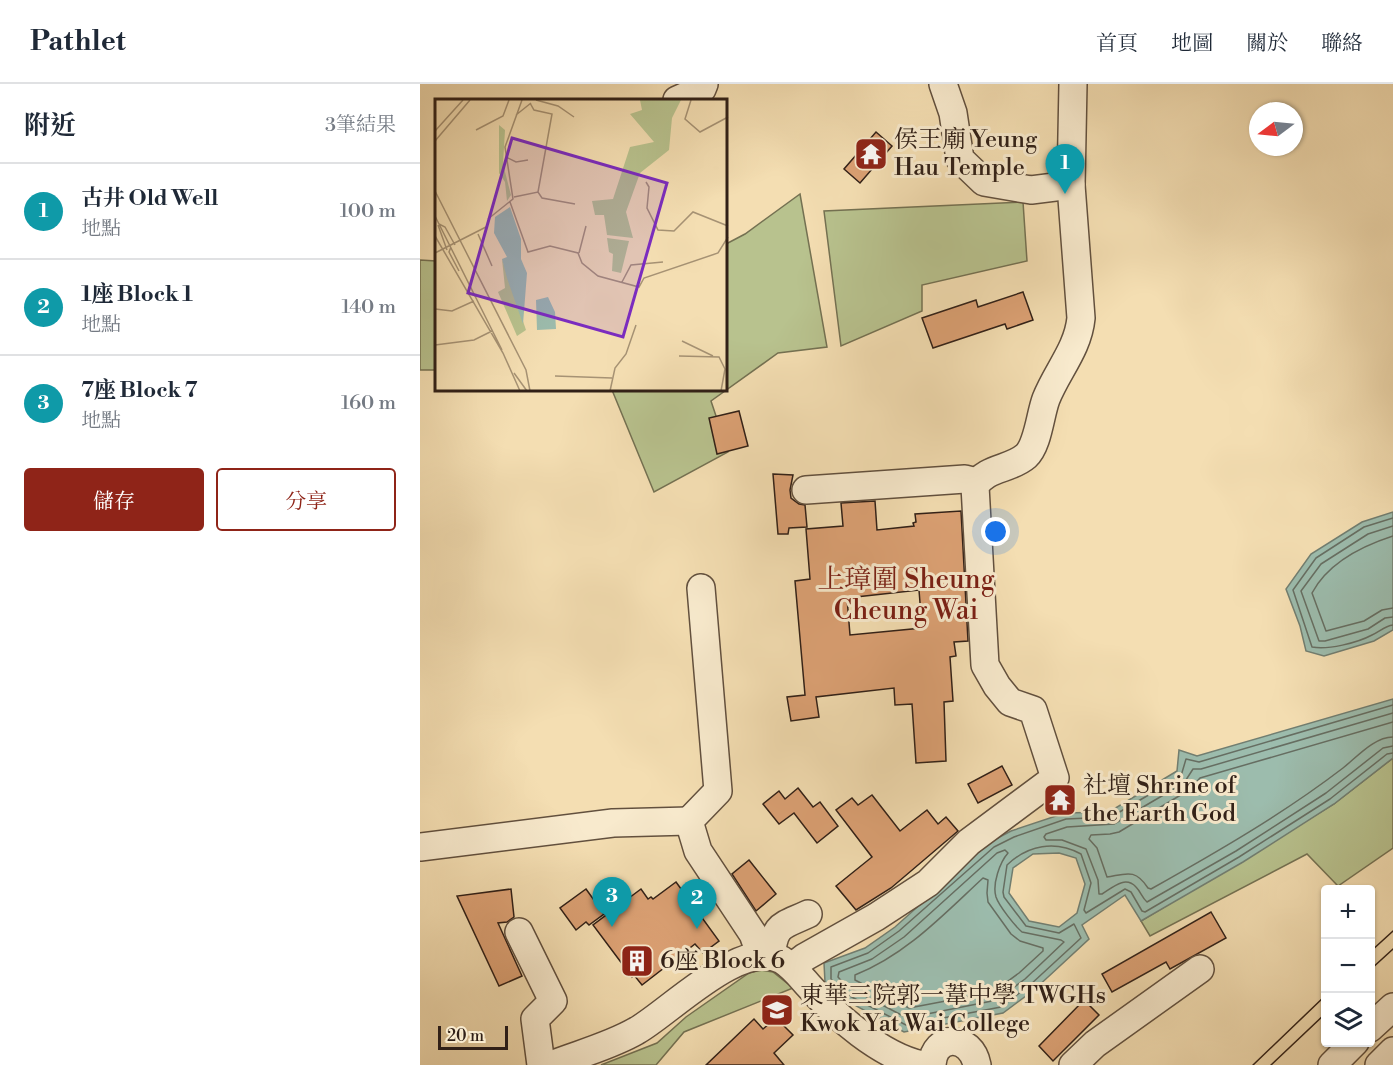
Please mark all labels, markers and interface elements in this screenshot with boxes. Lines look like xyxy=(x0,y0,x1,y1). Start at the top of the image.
text: Pathlet xyxy=(30,24,126,59)
text: 首頁 xyxy=(1096,31,1138,57)
text: 地圖 xyxy=(1171,31,1213,57)
text: 關於 xyxy=(1246,31,1288,57)
text: 聯絡 xyxy=(1321,31,1363,57)
inset map xyxy=(435,99,728,392)
north arrow xyxy=(1249,102,1303,156)
text: 附近 xyxy=(24,110,76,142)
text: 3筆結果 xyxy=(325,113,396,138)
place label: 侯王廟 Yeung Hau Temple xyxy=(894,125,1038,183)
temple icon: 侯王廟 Yeung Hau Temple xyxy=(853,136,889,172)
pin: 1 xyxy=(1046,144,1084,194)
text: 古井 Old Well xyxy=(81,185,218,212)
text: 1 xyxy=(39,199,48,224)
text: 100 m xyxy=(340,199,396,224)
text: 地點 xyxy=(81,217,121,242)
text: 1座 Block 1 xyxy=(81,281,193,308)
text: 2 xyxy=(37,295,50,320)
text: 140 m xyxy=(341,295,396,320)
text: 地點 xyxy=(81,313,121,338)
text: 7座 Block 7 xyxy=(81,377,198,404)
text: 3 xyxy=(37,391,50,416)
text: 160 m xyxy=(341,391,396,416)
text: 地點 xyxy=(81,409,121,434)
button: 儲存 xyxy=(24,468,204,531)
button: 分享 xyxy=(216,468,396,531)
your location xyxy=(981,517,1010,546)
district label: 上璋圍 Sheung Cheung Wai xyxy=(817,563,995,628)
place label: 社壇 Shrine of the Earth God xyxy=(1083,771,1237,829)
temple icon: 社壇 Shrine of the Earth God xyxy=(1042,782,1078,818)
pin: 3 xyxy=(592,878,632,927)
pin: 2 xyxy=(678,880,716,929)
map controls xyxy=(1321,885,1375,1047)
button: + xyxy=(1321,885,1375,939)
button: − xyxy=(1321,939,1375,993)
building icon: 6座 Block 6 xyxy=(619,943,655,979)
place label: 6座 Block 6 xyxy=(660,946,785,976)
place label: 東華三院郭一葦中學 TWGHs Kwok Yat Wai College xyxy=(800,981,1106,1039)
school or university icon: 東華三院郭一葦中學 TWGHs Kwok Yat Wai College xyxy=(759,992,795,1028)
button: layers xyxy=(1321,993,1375,1047)
scale bar xyxy=(438,1023,508,1050)
text: 20 m xyxy=(447,1026,484,1046)

